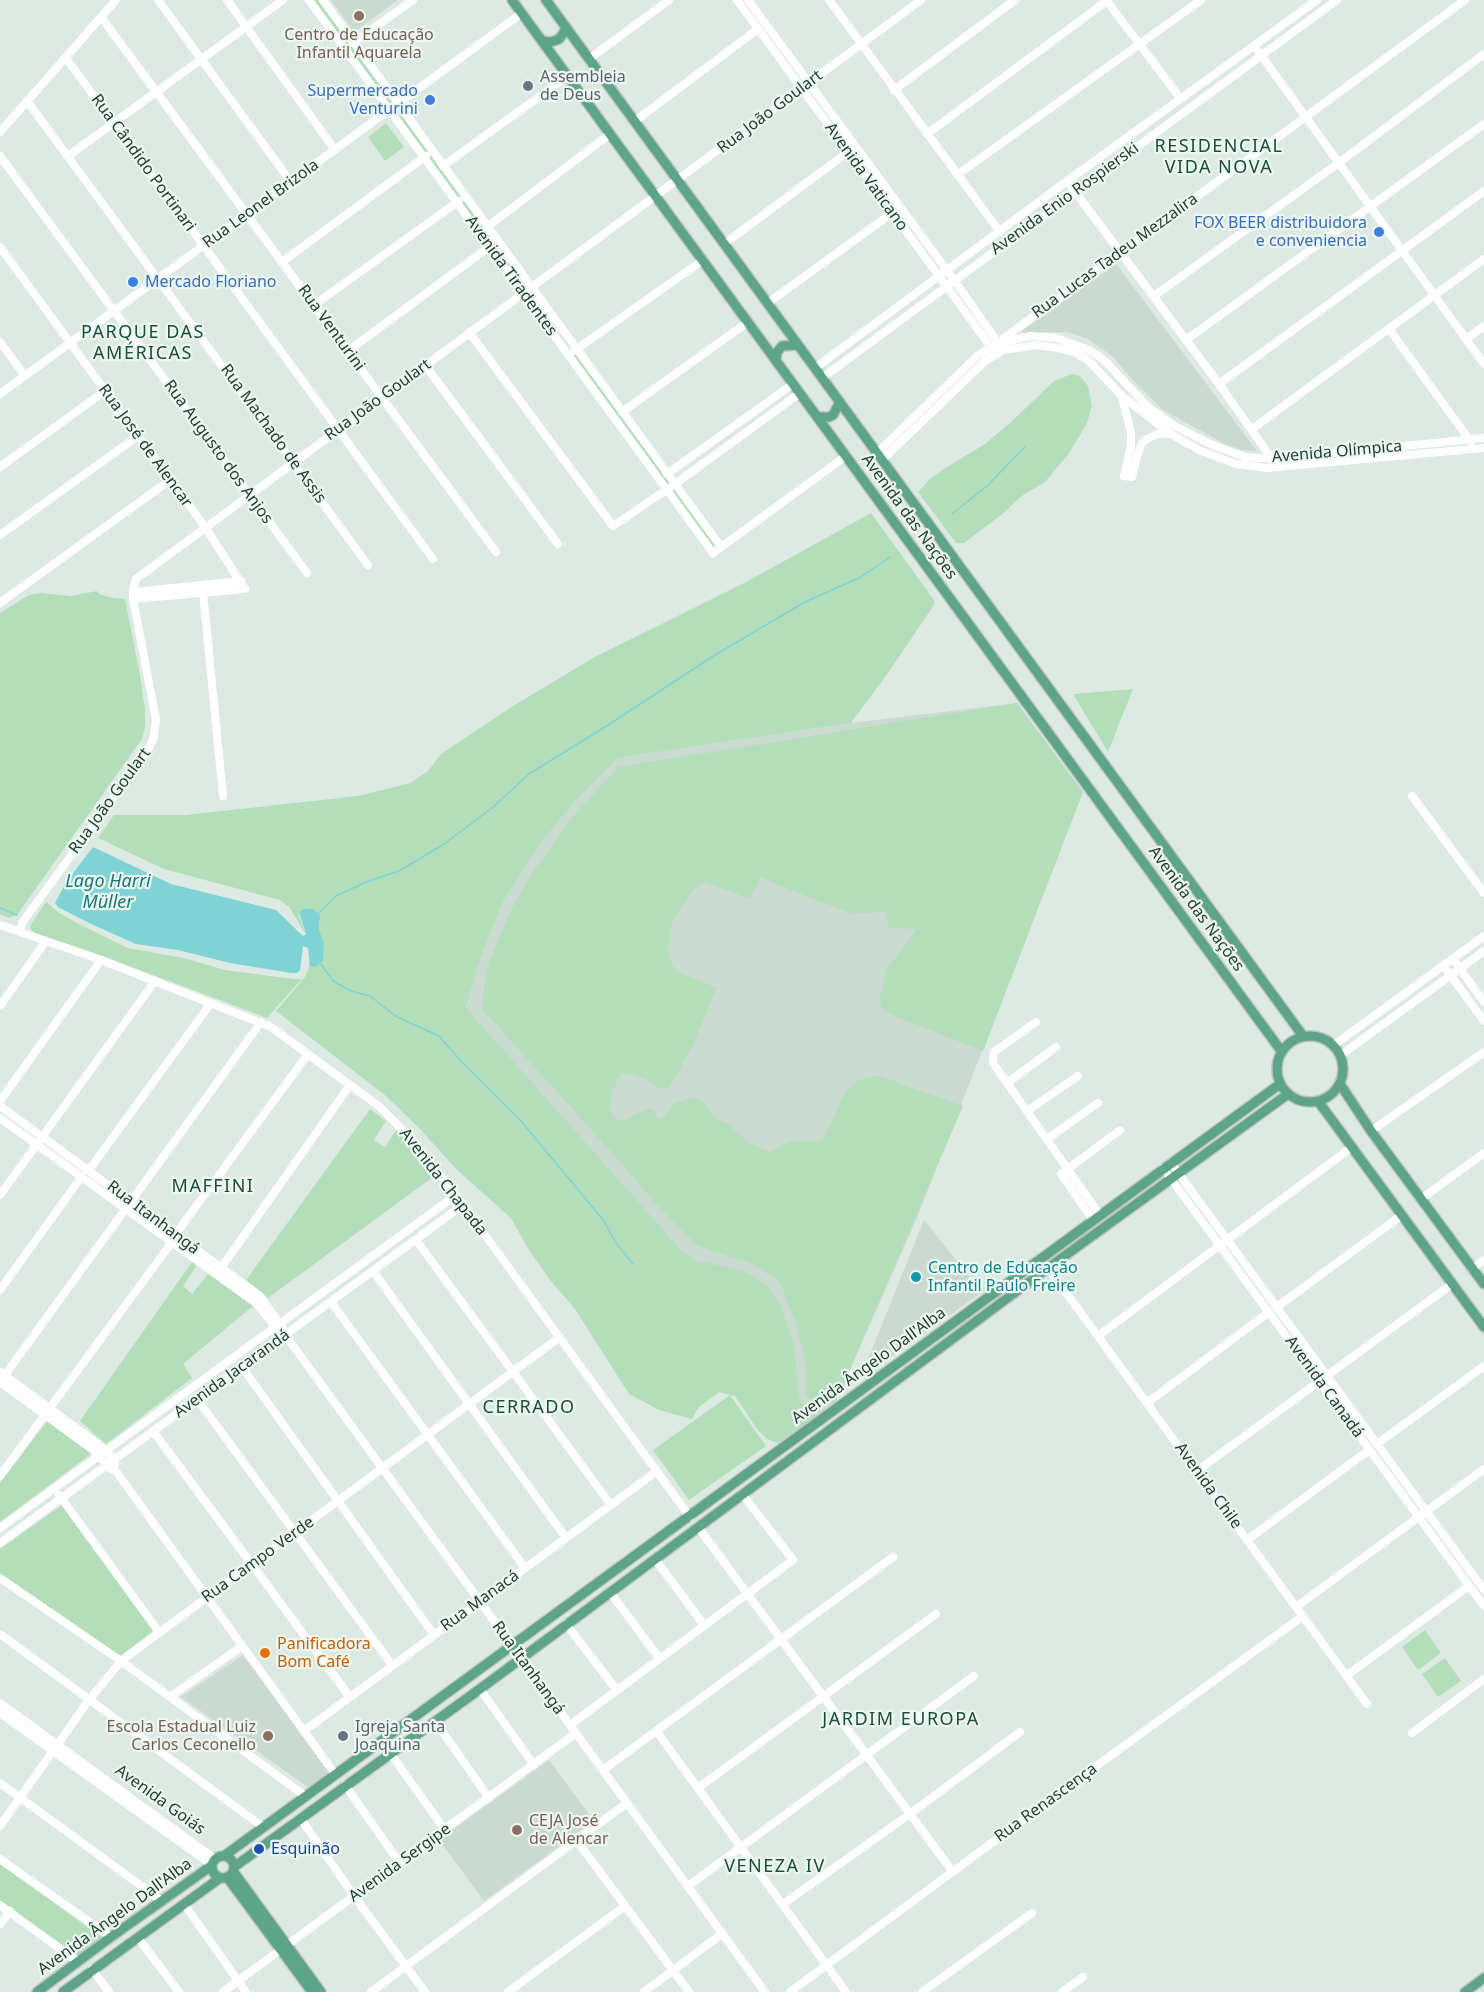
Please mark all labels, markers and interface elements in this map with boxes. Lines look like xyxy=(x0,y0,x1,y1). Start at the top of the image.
marker: Centro de Educação Infantil Aquarela xyxy=(352,9,366,23)
place label: Centro de Educação Infantil Aquarela xyxy=(284,25,434,63)
street label: Rua João Goulart xyxy=(714,66,826,158)
place label: Assembleia de Deus xyxy=(540,67,626,105)
marker: Assembleia de Deus xyxy=(521,79,535,93)
place label: Supermercado Venturini xyxy=(307,81,418,119)
street label: Rua Cândido Portinari xyxy=(87,91,199,235)
marker: Supermercado Venturini xyxy=(423,93,437,107)
street label: Avenida Vaticano xyxy=(820,119,912,235)
district label: RESIDENCIAL VIDA NOVA xyxy=(1155,136,1283,178)
street label: Avenida Enio Rospierski xyxy=(987,139,1143,259)
street label: Rua Leonel Brizola xyxy=(199,155,323,253)
street label: Rua Lucas Tadeu Mezzalira xyxy=(1028,189,1202,323)
street label: Avenida Tiradentes xyxy=(461,212,561,340)
place label: FOX BEER distribuidora e conveniencia xyxy=(1194,213,1367,251)
marker: FOX BEER distribuidora e conveniencia xyxy=(1372,225,1386,239)
place label: Mercado Floriano xyxy=(145,272,277,292)
marker: Mercado Floriano xyxy=(126,275,140,289)
street label: Rua Venturini xyxy=(293,281,369,375)
district label: PARQUE DAS AMÉRICAS xyxy=(81,322,205,364)
street label: Rua João Goulart xyxy=(321,355,435,445)
street label: Rua Machado de Assis xyxy=(216,361,330,507)
street label: Rua Augusto dos Anjos xyxy=(159,376,277,528)
street label: Rua José de Alencar xyxy=(94,381,196,511)
street label: Avenida Olímpica xyxy=(1271,437,1403,467)
street label: Avenida das Nações xyxy=(857,451,961,583)
street label: Rua João Goulart xyxy=(65,744,155,858)
street label: Avenida das Nações xyxy=(1144,843,1248,975)
water label: Lago Harri Müller xyxy=(65,871,151,914)
street label: Avenida Chapada xyxy=(395,1124,491,1240)
district label: MAFFINI xyxy=(172,1176,254,1198)
street label: Rua Itanhangá xyxy=(103,1177,203,1259)
place label: Centro de Educação Infantil Paulo Freire xyxy=(928,1258,1078,1296)
marker: Centro de Educação Infantil Paulo Freire xyxy=(909,1270,923,1284)
street label: Avenida Ângelo Dall'Alba xyxy=(788,1304,950,1428)
street label: Avenida Jacarandá xyxy=(170,1326,294,1422)
street label: Avenida Canadá xyxy=(1281,1332,1367,1442)
district label: CERRADO xyxy=(483,1397,575,1419)
street label: Avenida Chile xyxy=(1170,1439,1246,1533)
street label: Rua Campo Verde xyxy=(198,1513,318,1607)
street label: Rua Manacá xyxy=(437,1566,523,1636)
street label: Rua Itanhangá xyxy=(488,1618,568,1718)
place label: Panificadora Bom Café xyxy=(277,1634,371,1672)
marker: Panificadora Bom Café xyxy=(258,1646,272,1660)
district label: JARDIM EUROPA xyxy=(822,1709,980,1731)
place label: Escola Estadual Luiz Carlos Ceconello xyxy=(107,1717,256,1755)
place label: Igreja Santa Joaquina xyxy=(355,1717,445,1755)
marker: Escola Estadual Luiz Carlos Ceconello xyxy=(261,1729,275,1743)
marker: Igreja Santa Joaquina xyxy=(336,1729,350,1743)
street label: Rua Renascença xyxy=(991,1759,1101,1847)
street label: Avenida Goiás xyxy=(111,1761,209,1839)
place label: CEJA José de Alencar xyxy=(529,1811,609,1849)
street label: Avenida Sergipe xyxy=(345,1820,455,1906)
marker: CEJA José de Alencar xyxy=(510,1823,524,1837)
place label: Esquinão xyxy=(271,1839,340,1859)
marker: Esquinão xyxy=(252,1842,266,1856)
street label: Avenida Ângelo Dall'Alba xyxy=(34,1855,196,1979)
district label: VENEZA IV xyxy=(724,1856,826,1878)

